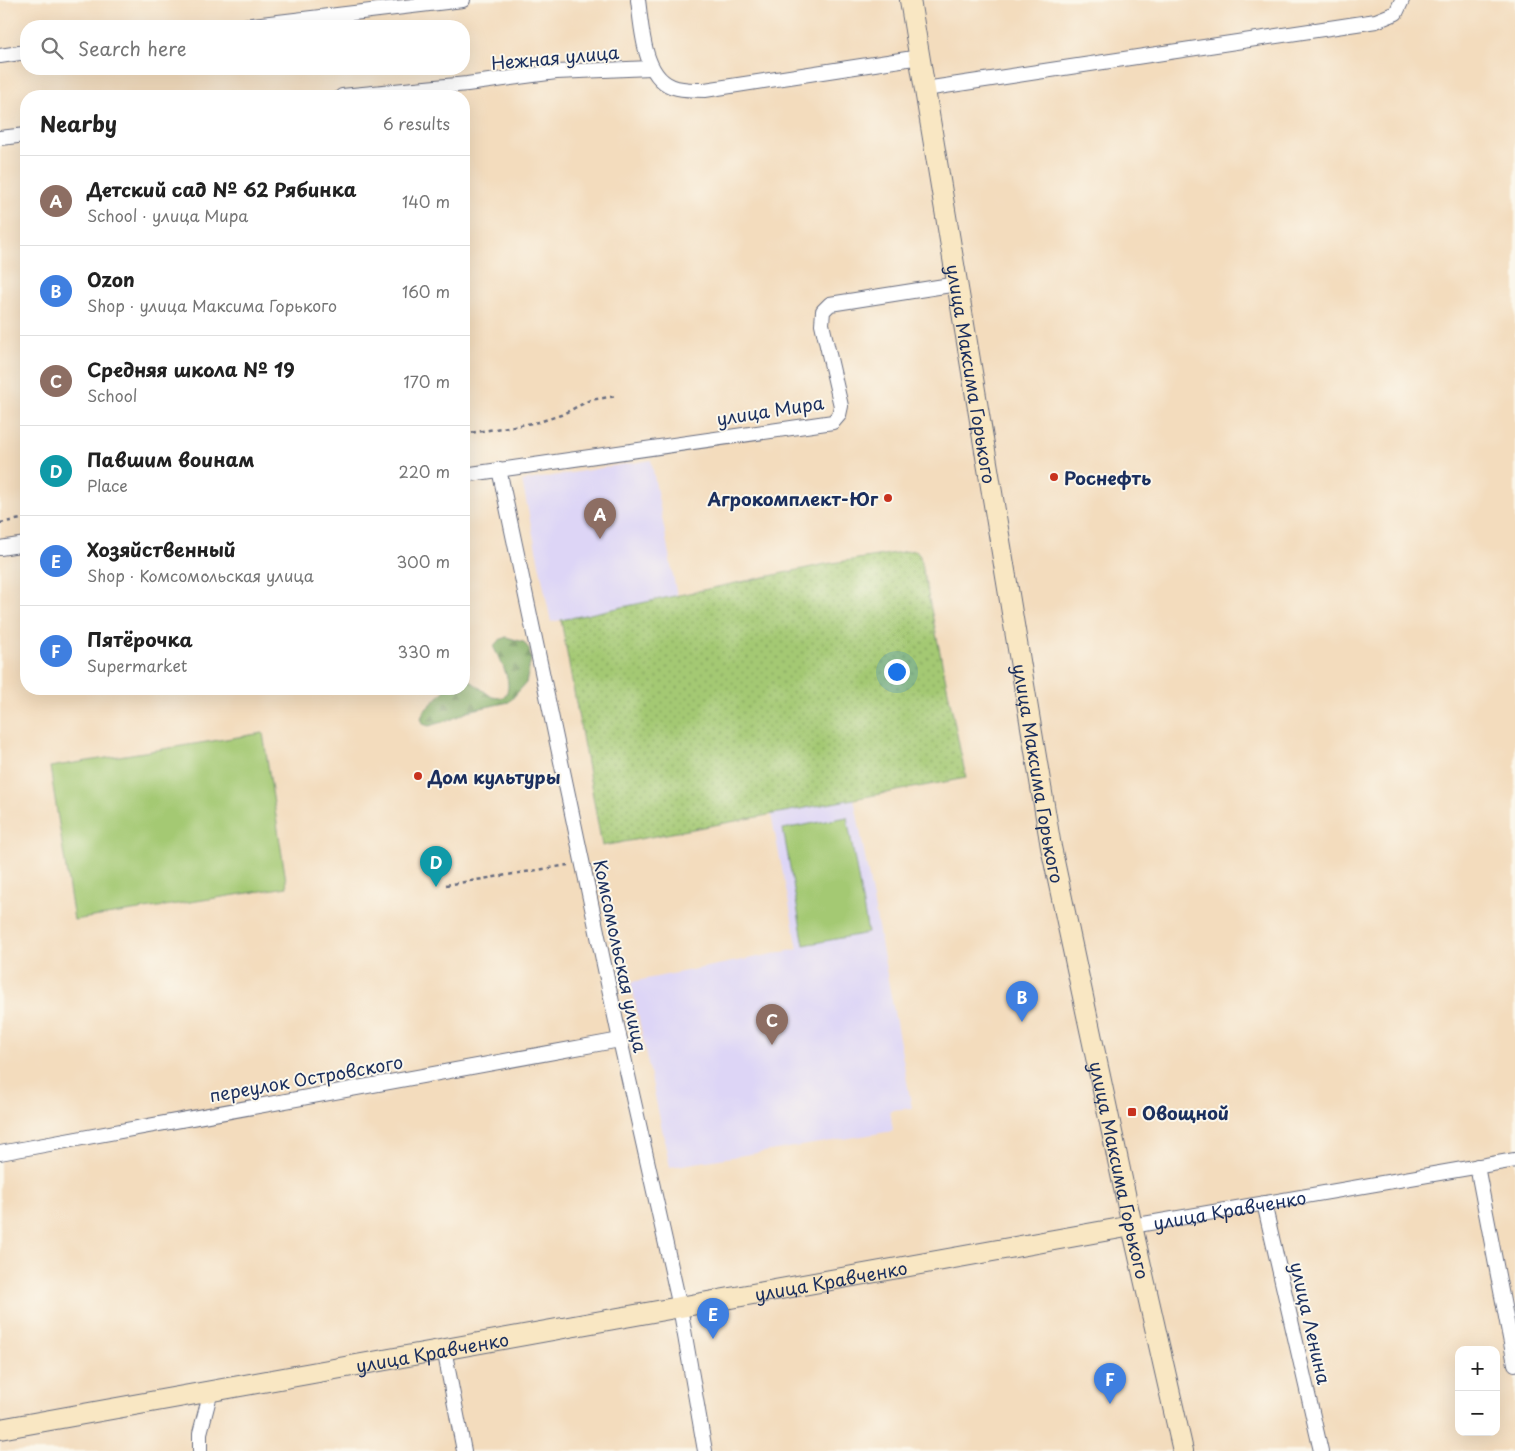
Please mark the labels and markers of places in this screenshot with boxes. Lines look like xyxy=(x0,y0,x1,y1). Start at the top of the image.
place label: Роснефть xyxy=(1064,464,1152,491)
marker: Роснефть xyxy=(1048,471,1060,483)
place label: Агрокомплект-Юг xyxy=(706,485,879,512)
marker: Агрокомплект-Юг xyxy=(882,492,894,504)
pin: A xyxy=(584,498,616,539)
place label: Дом культуры xyxy=(427,763,561,790)
marker: Дом культуры xyxy=(412,770,424,782)
pin: D xyxy=(420,846,452,887)
pin: B xyxy=(1006,981,1038,1022)
pin: C xyxy=(756,1004,788,1045)
place label: Овощной xyxy=(1142,1099,1229,1126)
marker: Овощной xyxy=(1126,1106,1138,1118)
pin: E xyxy=(697,1298,729,1339)
pin: F xyxy=(1094,1363,1126,1404)

